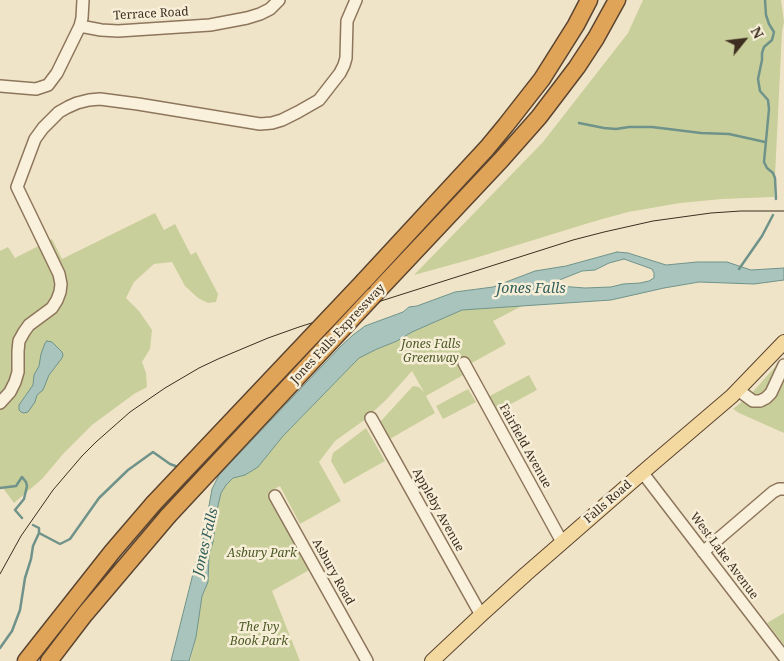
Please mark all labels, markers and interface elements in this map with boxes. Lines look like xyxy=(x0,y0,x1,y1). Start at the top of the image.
street label: Terrace Road xyxy=(113,5,189,23)
north arrow xyxy=(719,15,769,65)
text: N xyxy=(747,23,769,42)
street label: Jones Falls Expressway xyxy=(288,281,388,387)
water label: Jones Falls xyxy=(496,281,566,297)
park label: Jones Falls Greenway xyxy=(401,338,461,366)
street label: Fairfield Avenue xyxy=(496,401,554,491)
street label: Appleby Avenue xyxy=(409,466,467,554)
street label: Falls Road xyxy=(581,477,635,527)
water label: Jones Falls xyxy=(190,506,222,578)
street label: West Lake Avenue xyxy=(687,510,761,602)
street label: Asbury Road xyxy=(309,536,357,608)
park label: Asbury Park xyxy=(227,547,297,561)
park label: The Ivy Book Park xyxy=(230,621,288,649)

